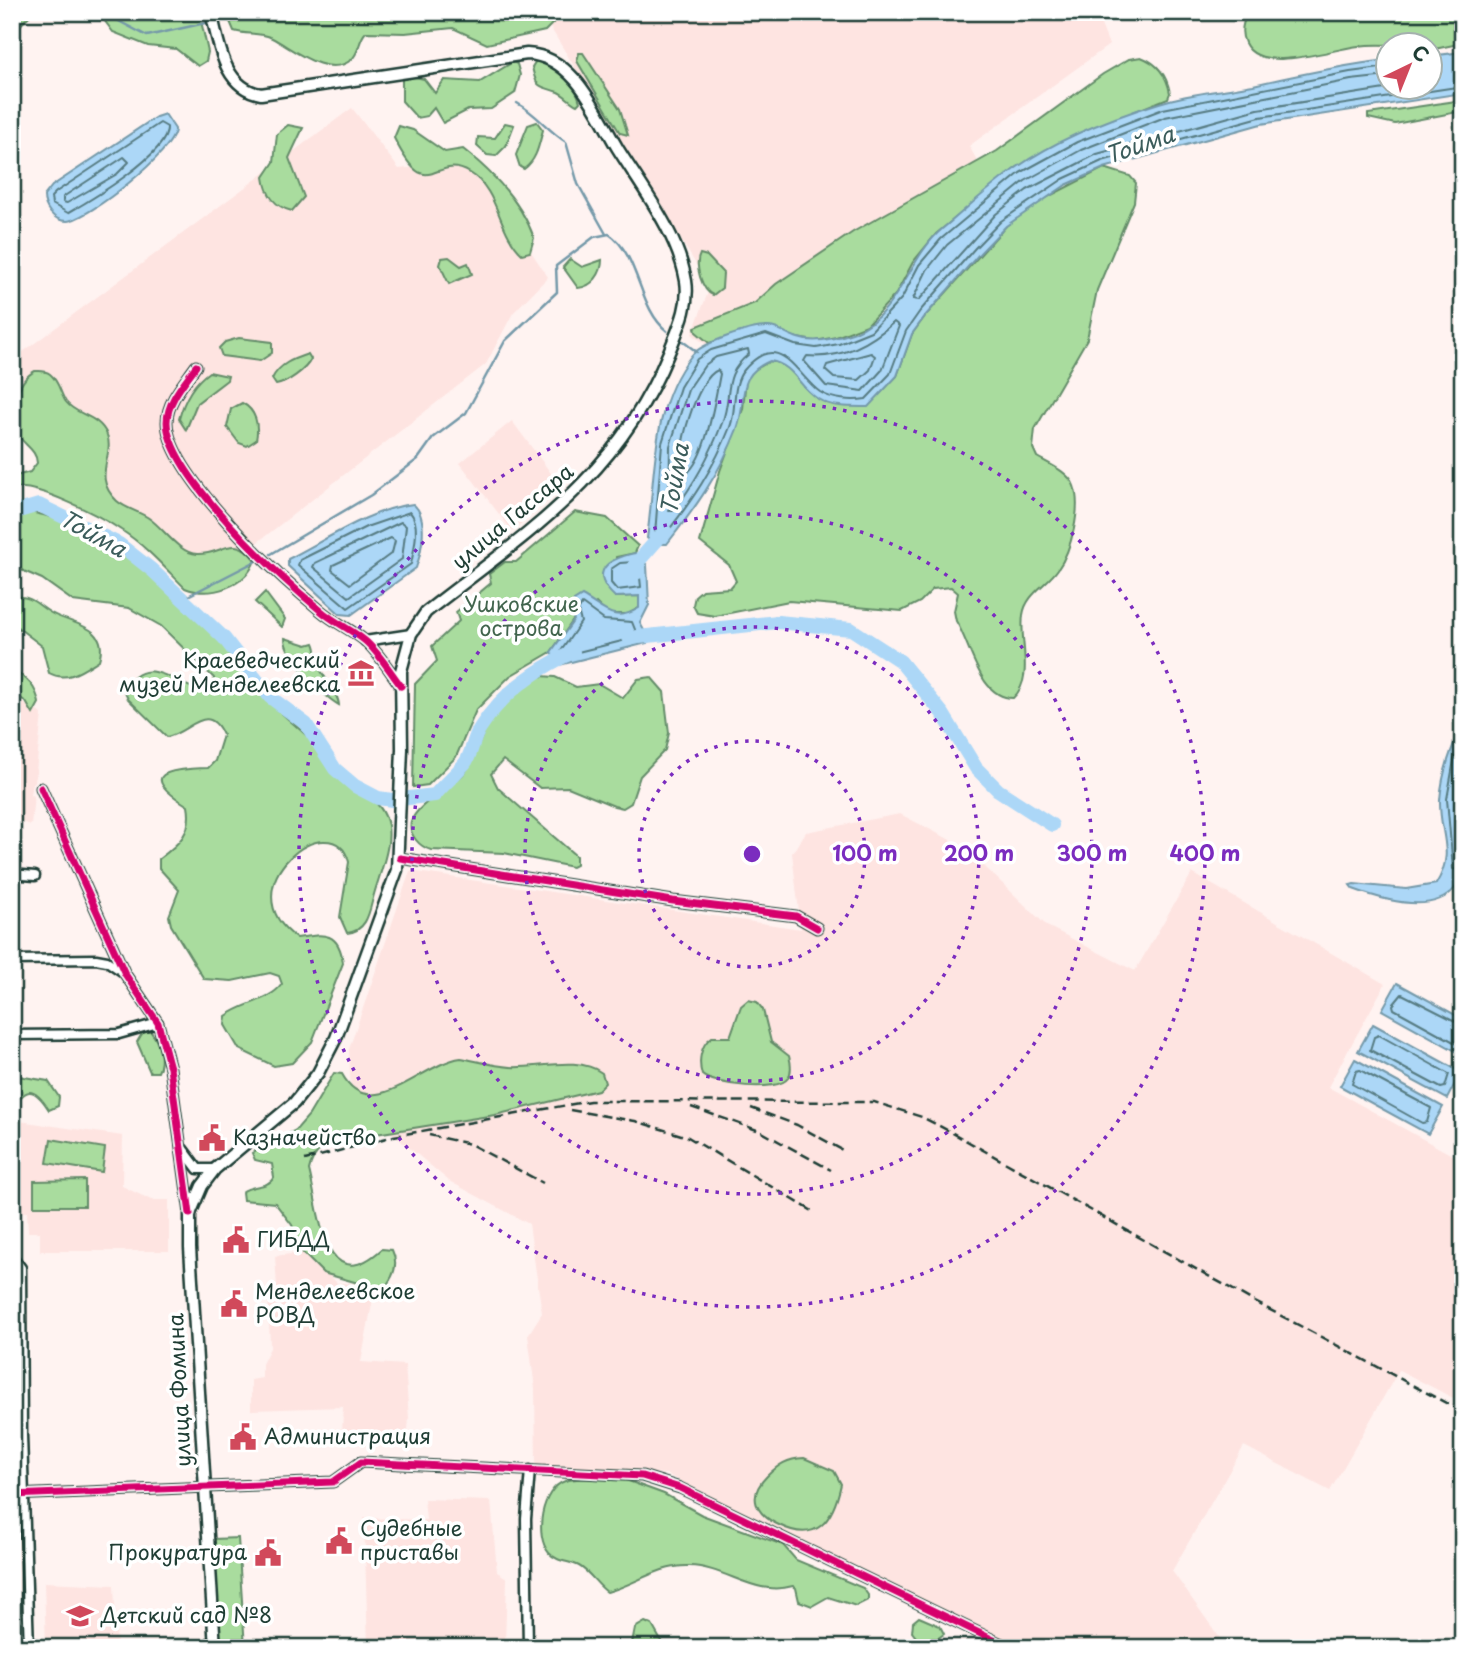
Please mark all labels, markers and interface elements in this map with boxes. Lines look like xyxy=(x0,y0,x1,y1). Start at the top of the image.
north arrow xyxy=(1374,32,1444,102)
text: С xyxy=(1406,38,1436,68)
water label: Тойма xyxy=(1100,115,1180,172)
water label: Тойма xyxy=(650,440,697,517)
street label: улица Гассара xyxy=(444,454,580,576)
water label: Тойма xyxy=(54,500,134,566)
park label: Ушковские острова xyxy=(463,587,579,643)
place label: Краеведческий музей Менделеевска xyxy=(119,643,340,699)
museum icon: Краеведческий музей Менделеевска xyxy=(346,658,376,688)
text: 100 m xyxy=(832,836,898,868)
text: 200 m xyxy=(944,836,1014,868)
text: 300 m xyxy=(1057,836,1127,868)
text: 400 m xyxy=(1170,836,1240,868)
centre of rings xyxy=(740,842,764,866)
place label: Казначейство xyxy=(233,1120,376,1152)
public building icon: Казначейство xyxy=(197,1123,227,1153)
place label: ГИБДД xyxy=(257,1222,330,1254)
public building icon: ГИБДД xyxy=(221,1225,251,1255)
place label: Менделеевское РОВД xyxy=(255,1274,415,1330)
public building icon: Менделеевское РОВД xyxy=(219,1289,249,1319)
street label: улица Фомина xyxy=(158,1312,198,1468)
place label: Администрация xyxy=(264,1419,431,1451)
public building icon: Администрация xyxy=(228,1422,258,1452)
place label: Судебные приставы xyxy=(360,1511,463,1567)
public building icon: Судебные приставы xyxy=(324,1526,354,1556)
place label: Прокуратура xyxy=(108,1535,247,1567)
public building icon: Прокуратура xyxy=(253,1538,283,1568)
place label: Детский сад №8 xyxy=(100,1598,272,1630)
school or university icon: Детский сад №8 xyxy=(65,1601,95,1631)

